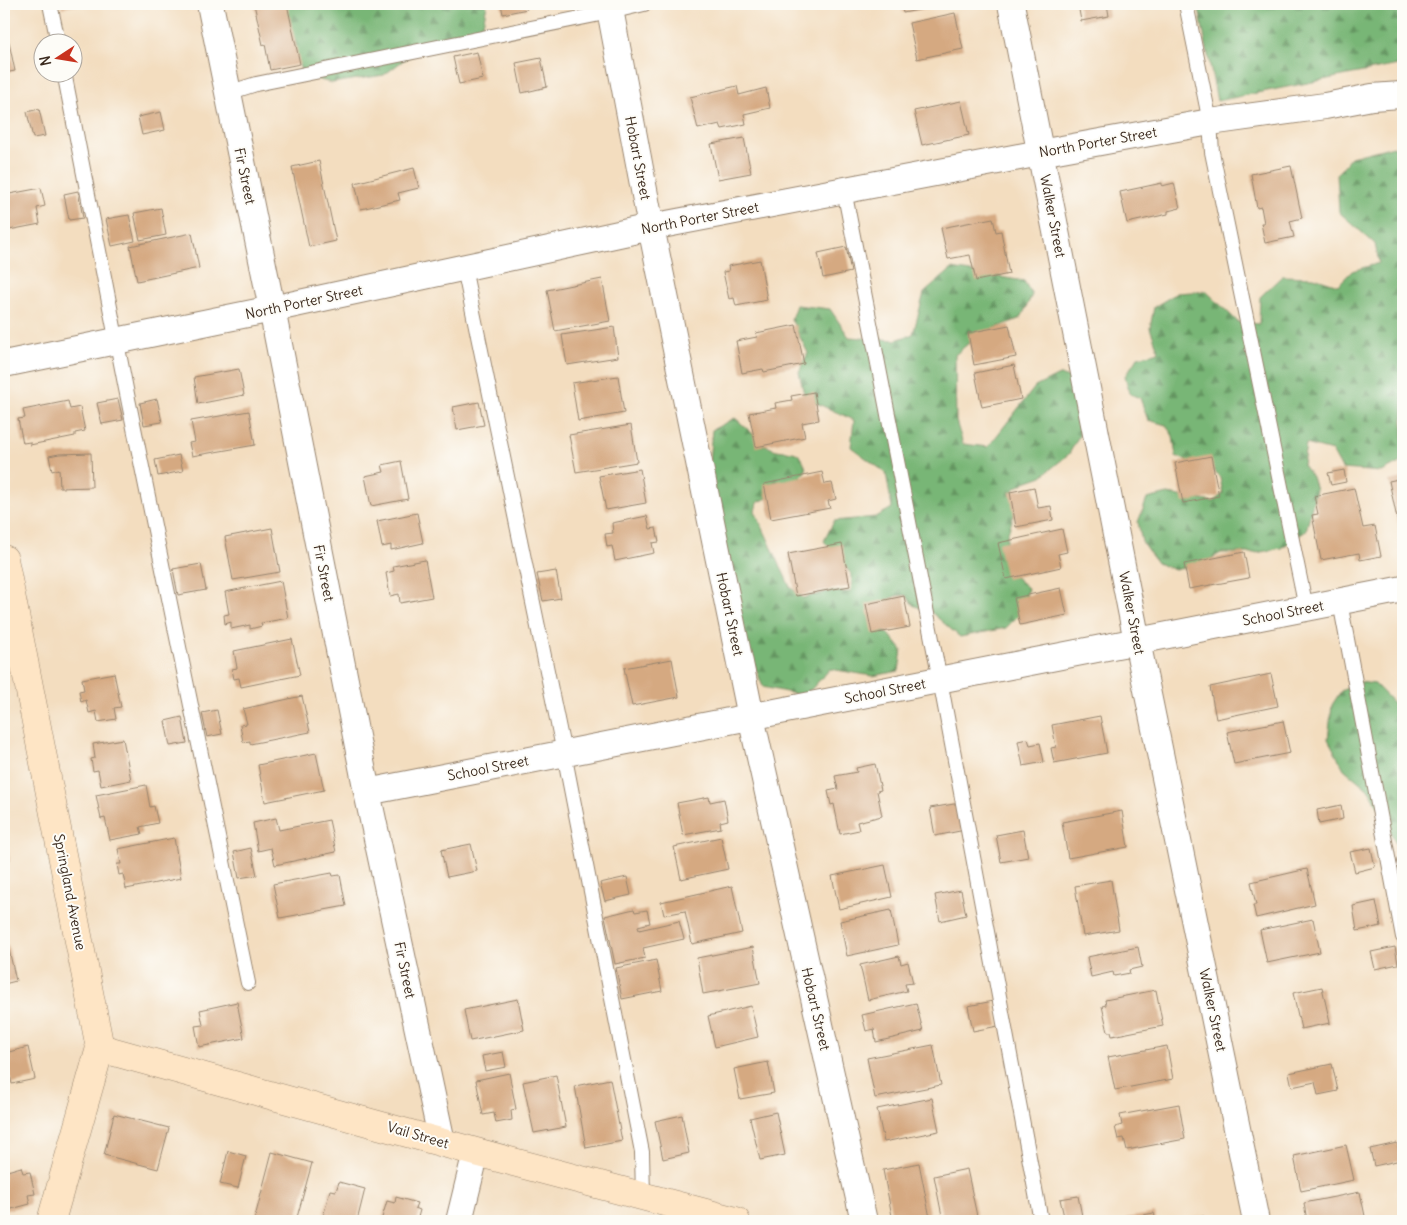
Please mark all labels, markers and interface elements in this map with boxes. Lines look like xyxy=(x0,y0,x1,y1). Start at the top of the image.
north arrow xyxy=(32,32,82,82)
text: N xyxy=(35,54,55,67)
street label: Hobart Street xyxy=(621,115,655,202)
street label: North Porter Street xyxy=(1038,123,1159,161)
street label: Fir Street xyxy=(230,146,260,206)
street label: Walker Street xyxy=(1036,173,1070,259)
street label: North Porter Street xyxy=(640,198,761,238)
street label: North Porter Street xyxy=(244,281,365,323)
street label: Fir Street xyxy=(310,543,338,603)
street label: Walker Street xyxy=(1115,570,1149,656)
street label: Hobart Street xyxy=(712,571,748,658)
street label: School Street xyxy=(1241,596,1326,630)
street label: School Street xyxy=(843,674,928,708)
street label: School Street xyxy=(446,751,531,785)
street label: Springland Avenue xyxy=(50,832,90,952)
street label: Fir Street xyxy=(390,940,420,1000)
street label: Hobart Street xyxy=(798,966,834,1053)
street label: Walker Street xyxy=(1195,967,1231,1053)
street label: Vail Street xyxy=(385,1118,451,1152)

